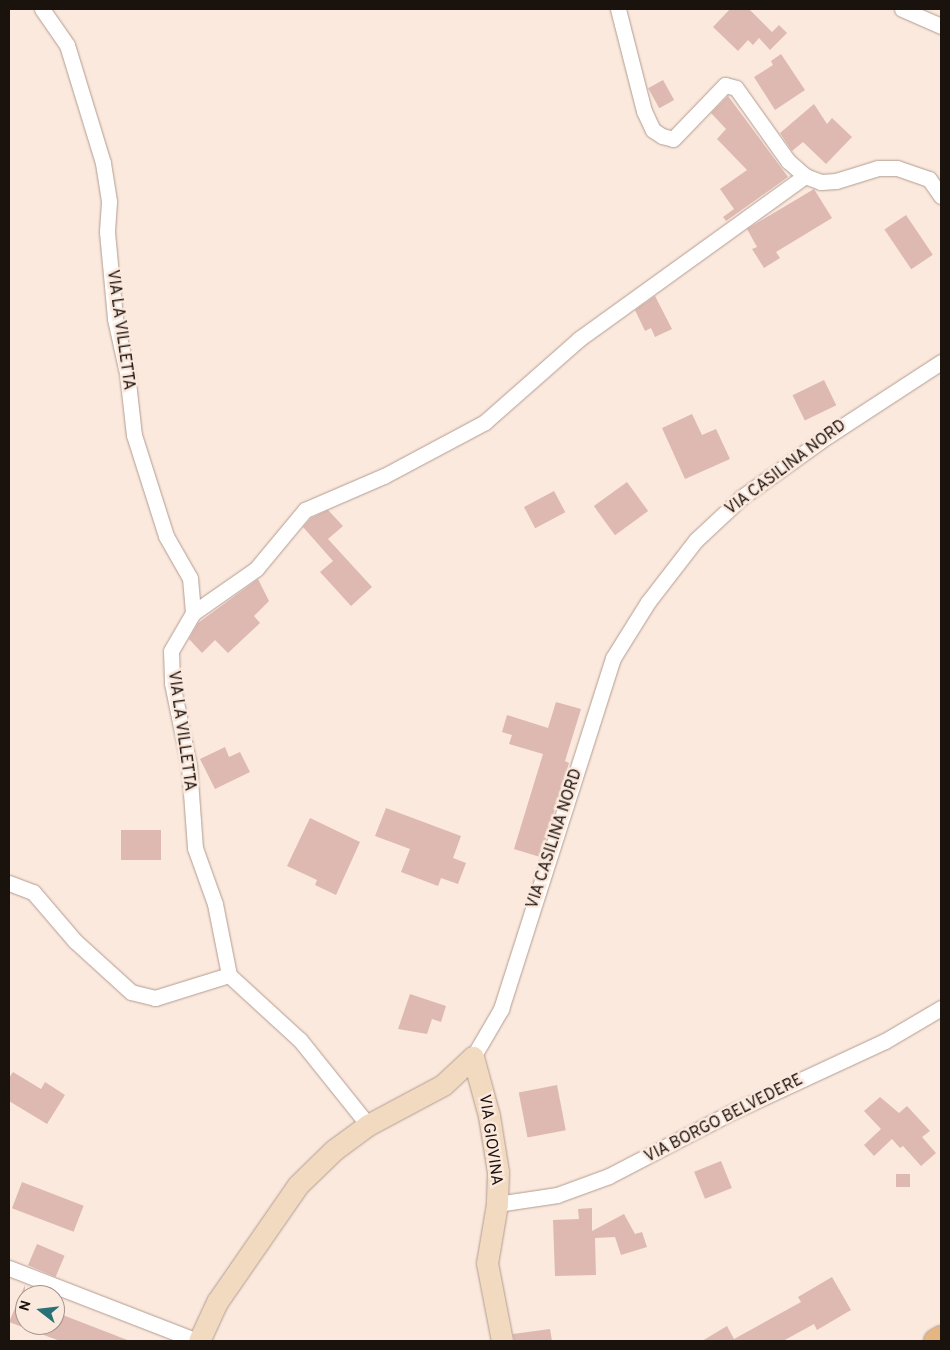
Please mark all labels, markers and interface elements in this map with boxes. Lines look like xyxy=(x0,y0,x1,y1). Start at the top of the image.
street label: VIA LA VILLETTA xyxy=(102,268,138,392)
street label: VIA CASILINA NORD xyxy=(721,416,851,520)
street label: VIA LA VILLETTA xyxy=(163,669,199,793)
street label: VIA CASILINA NORD xyxy=(523,766,587,912)
street label: VIA BORGO BELVEDERE xyxy=(641,1071,807,1167)
street label: VIA GIOVINA xyxy=(474,1093,506,1187)
north arrow xyxy=(15,1285,65,1335)
text: N xyxy=(17,1299,36,1313)

